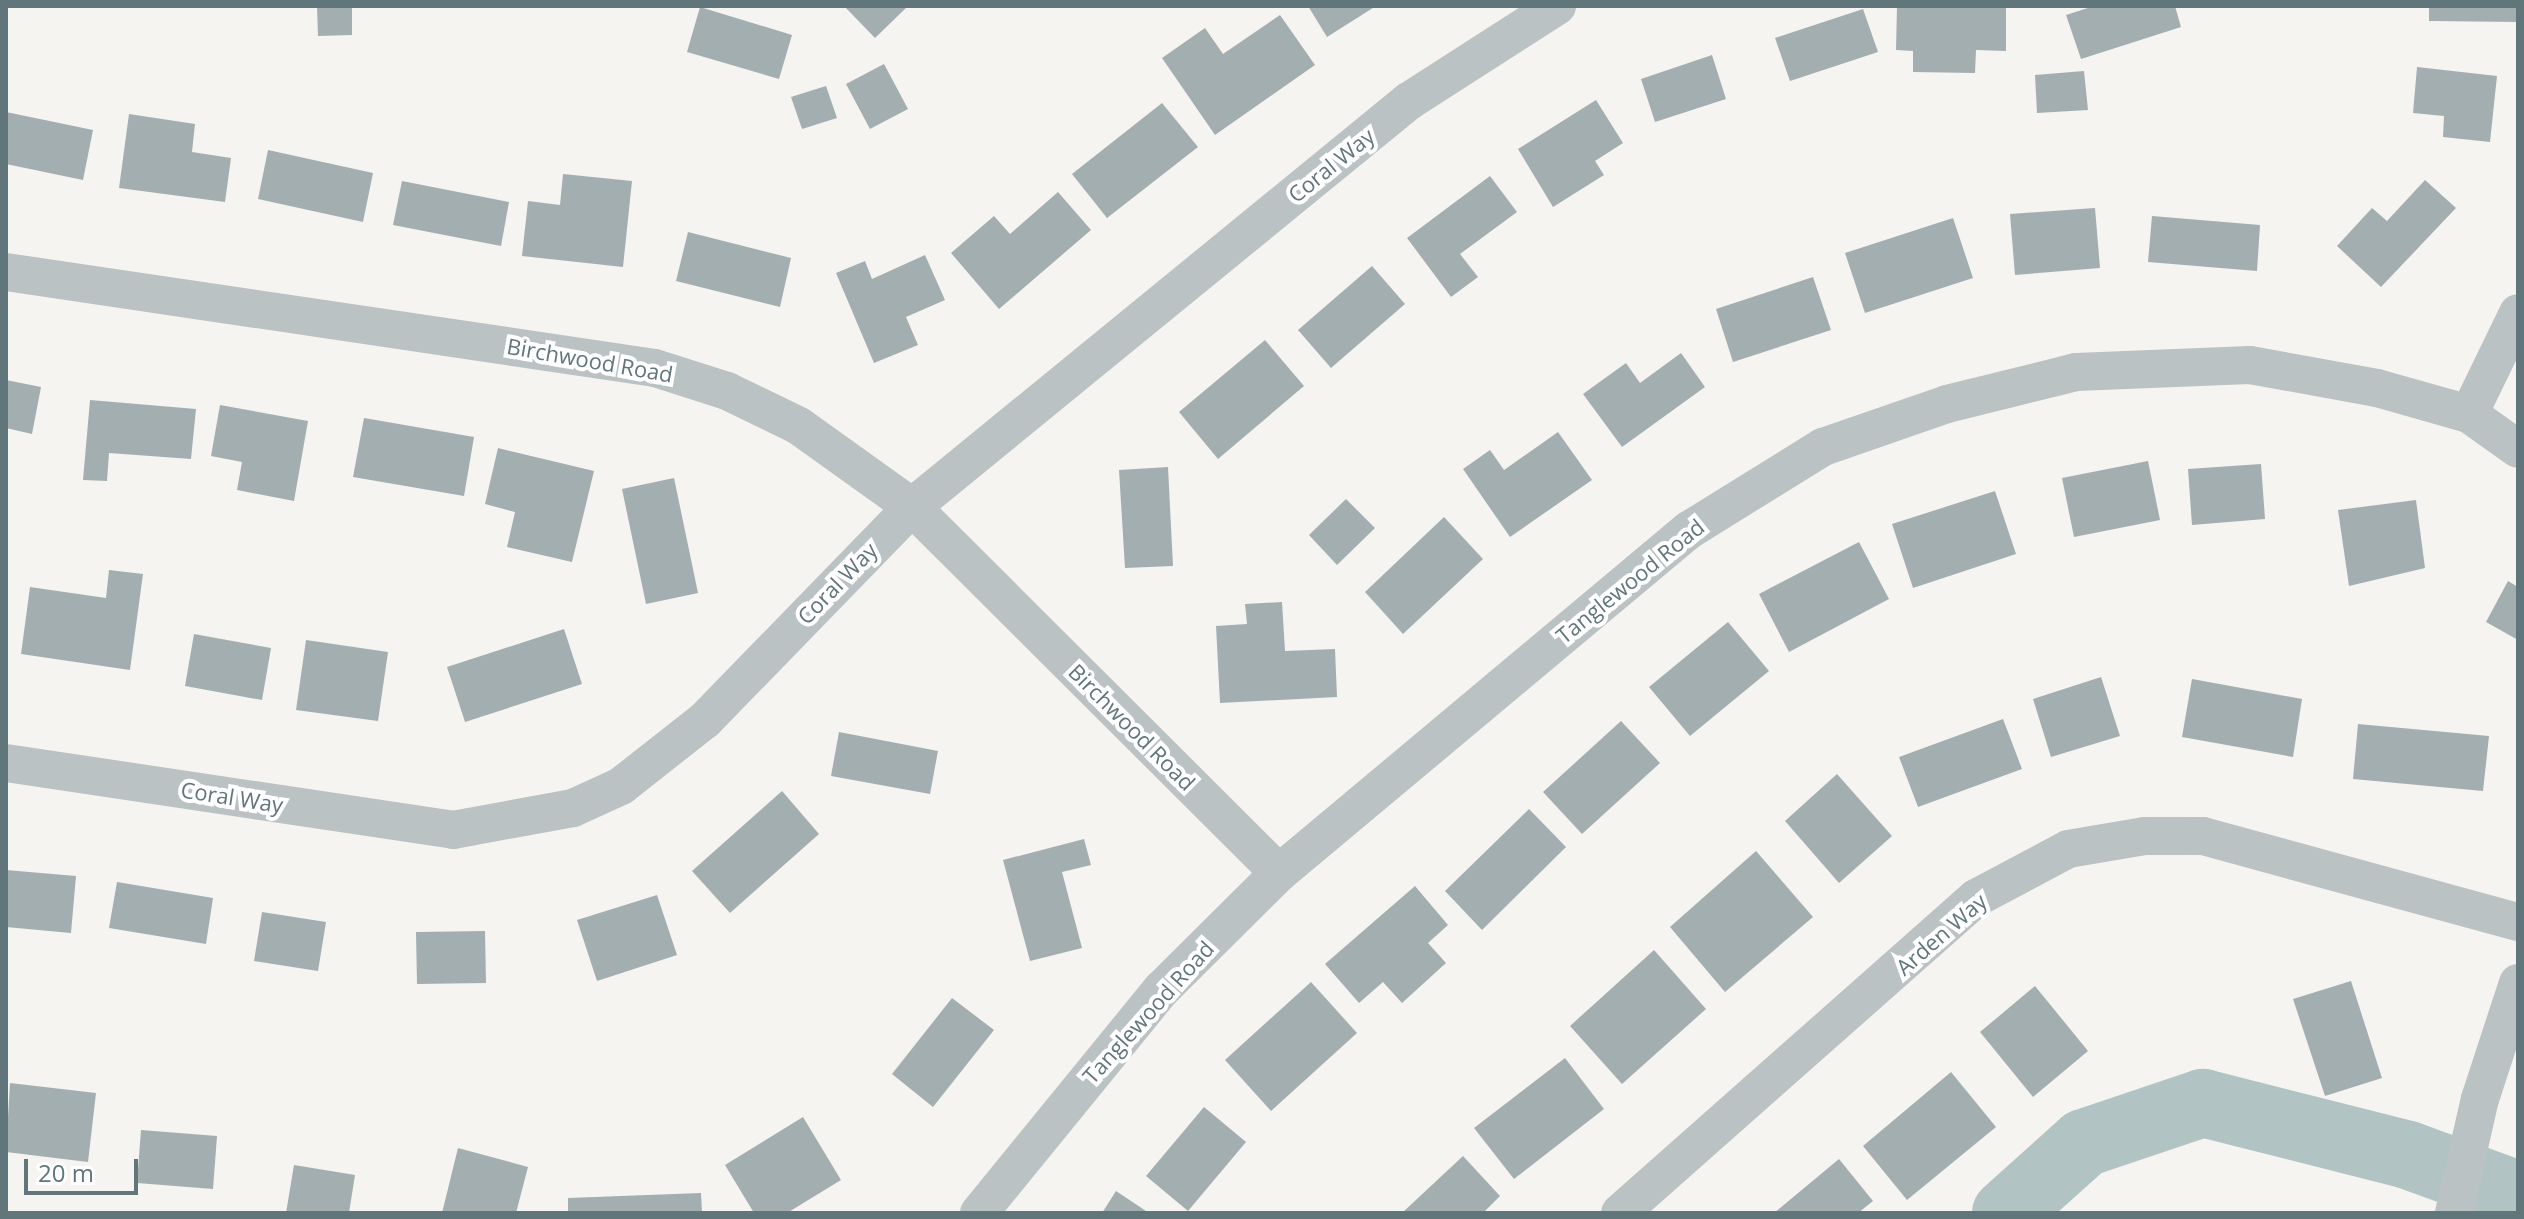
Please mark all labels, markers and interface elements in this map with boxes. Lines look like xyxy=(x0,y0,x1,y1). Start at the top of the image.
street label: Coral Way xyxy=(1283,122,1379,208)
street label: Birchwood Road xyxy=(505,332,675,388)
street label: Tanglewood Road xyxy=(1551,513,1709,649)
street label: Coral Way xyxy=(792,537,882,629)
street label: Birchwood Road xyxy=(1063,658,1201,796)
street label: Coral Way xyxy=(179,776,285,818)
street label: Arden Way xyxy=(1890,887,1992,981)
street label: Tanglewood Road xyxy=(1077,935,1219,1089)
scale bar xyxy=(28,1143,142,1193)
text: 20 m xyxy=(38,1156,94,1189)

